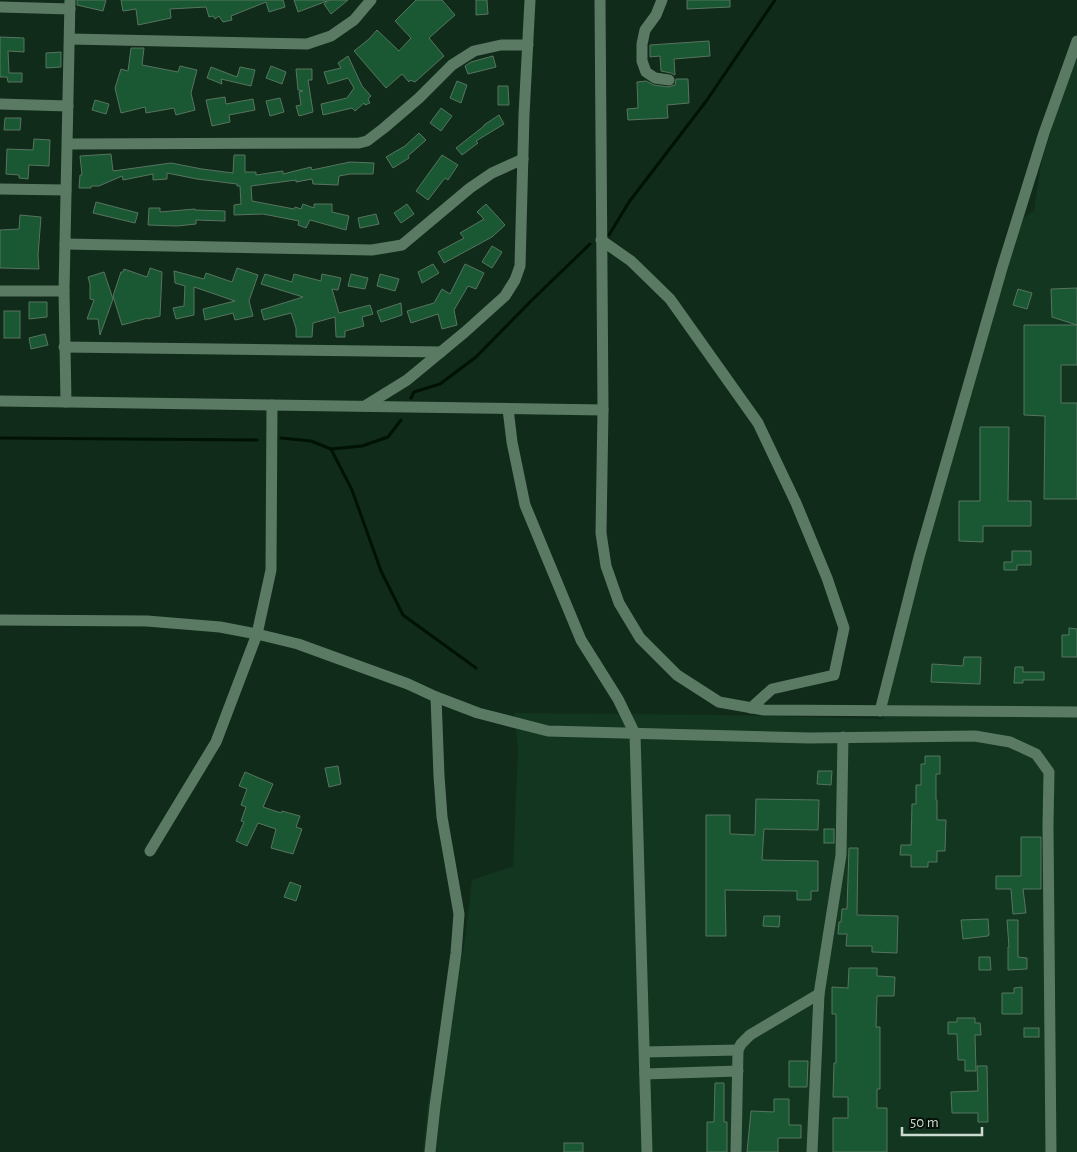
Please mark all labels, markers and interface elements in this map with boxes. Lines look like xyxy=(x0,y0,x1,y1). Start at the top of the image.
scale bar xyxy=(902,1104,982,1136)
text: 50 m xyxy=(910,1115,939,1130)

